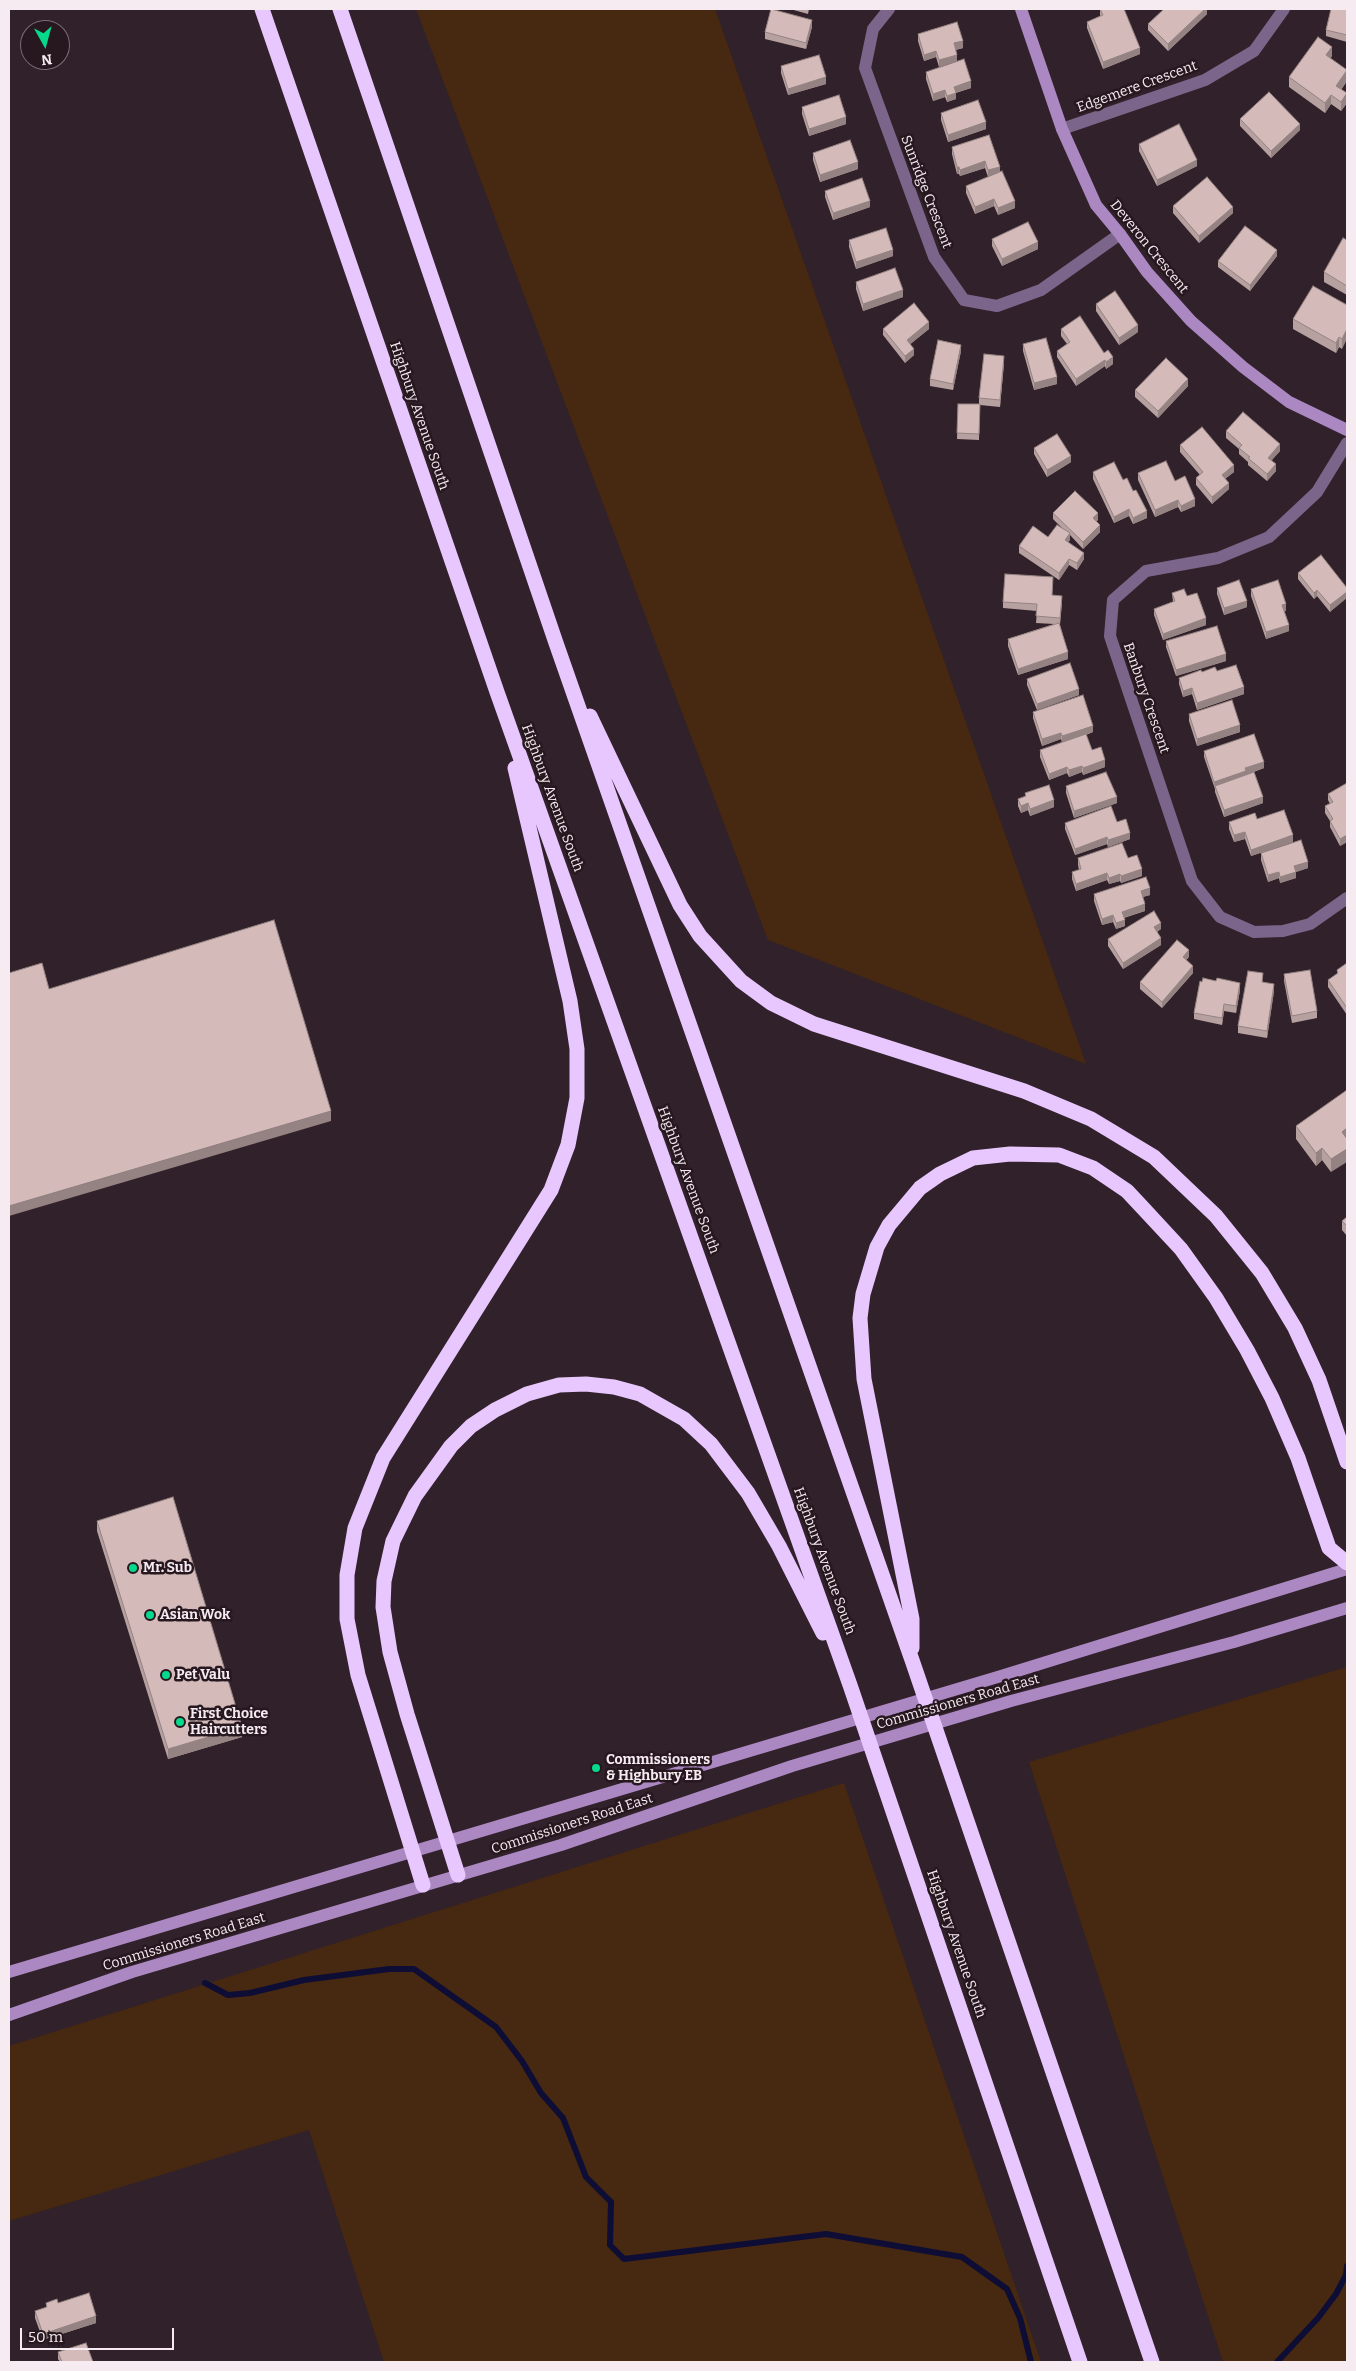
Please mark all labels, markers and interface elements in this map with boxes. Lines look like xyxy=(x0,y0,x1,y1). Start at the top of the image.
north arrow xyxy=(20,20,70,70)
text: N xyxy=(40,50,53,68)
street label: Edgemere Crescent xyxy=(1075,57,1199,117)
street label: Sunridge Crescent xyxy=(897,133,955,251)
street label: Deveron Crescent xyxy=(1106,197,1192,297)
street label: Highbury Avenue South xyxy=(386,340,452,492)
street label: Banbury Crescent xyxy=(1119,640,1173,756)
street label: Highbury Avenue South xyxy=(517,722,587,874)
street label: Highbury Avenue South xyxy=(653,1104,723,1256)
street label: Highbury Avenue South xyxy=(789,1485,859,1637)
place label: Mr. Sub xyxy=(143,1560,192,1576)
marker: Mr. Sub xyxy=(127,1562,139,1574)
place label: Asian Wok xyxy=(160,1607,230,1623)
marker: Asian Wok xyxy=(144,1609,156,1621)
place label: Pet Valu xyxy=(176,1667,230,1683)
marker: Pet Valu xyxy=(160,1669,172,1681)
street label: Commissioners Road East xyxy=(875,1671,1041,1733)
place label: First Choice Haircutters xyxy=(190,1706,268,1738)
marker: First Choice Haircutters xyxy=(174,1716,186,1728)
place label: Commissioners & Highbury EB xyxy=(606,1752,710,1784)
marker: Commissioners & Highbury EB xyxy=(590,1762,602,1774)
street label: Commissioners Road East xyxy=(489,1790,655,1858)
street label: Highbury Avenue South xyxy=(923,1868,989,2020)
street label: Commissioners Road East xyxy=(101,1909,267,1975)
scale bar xyxy=(22,2318,176,2350)
text: 50 m xyxy=(28,2328,63,2346)

